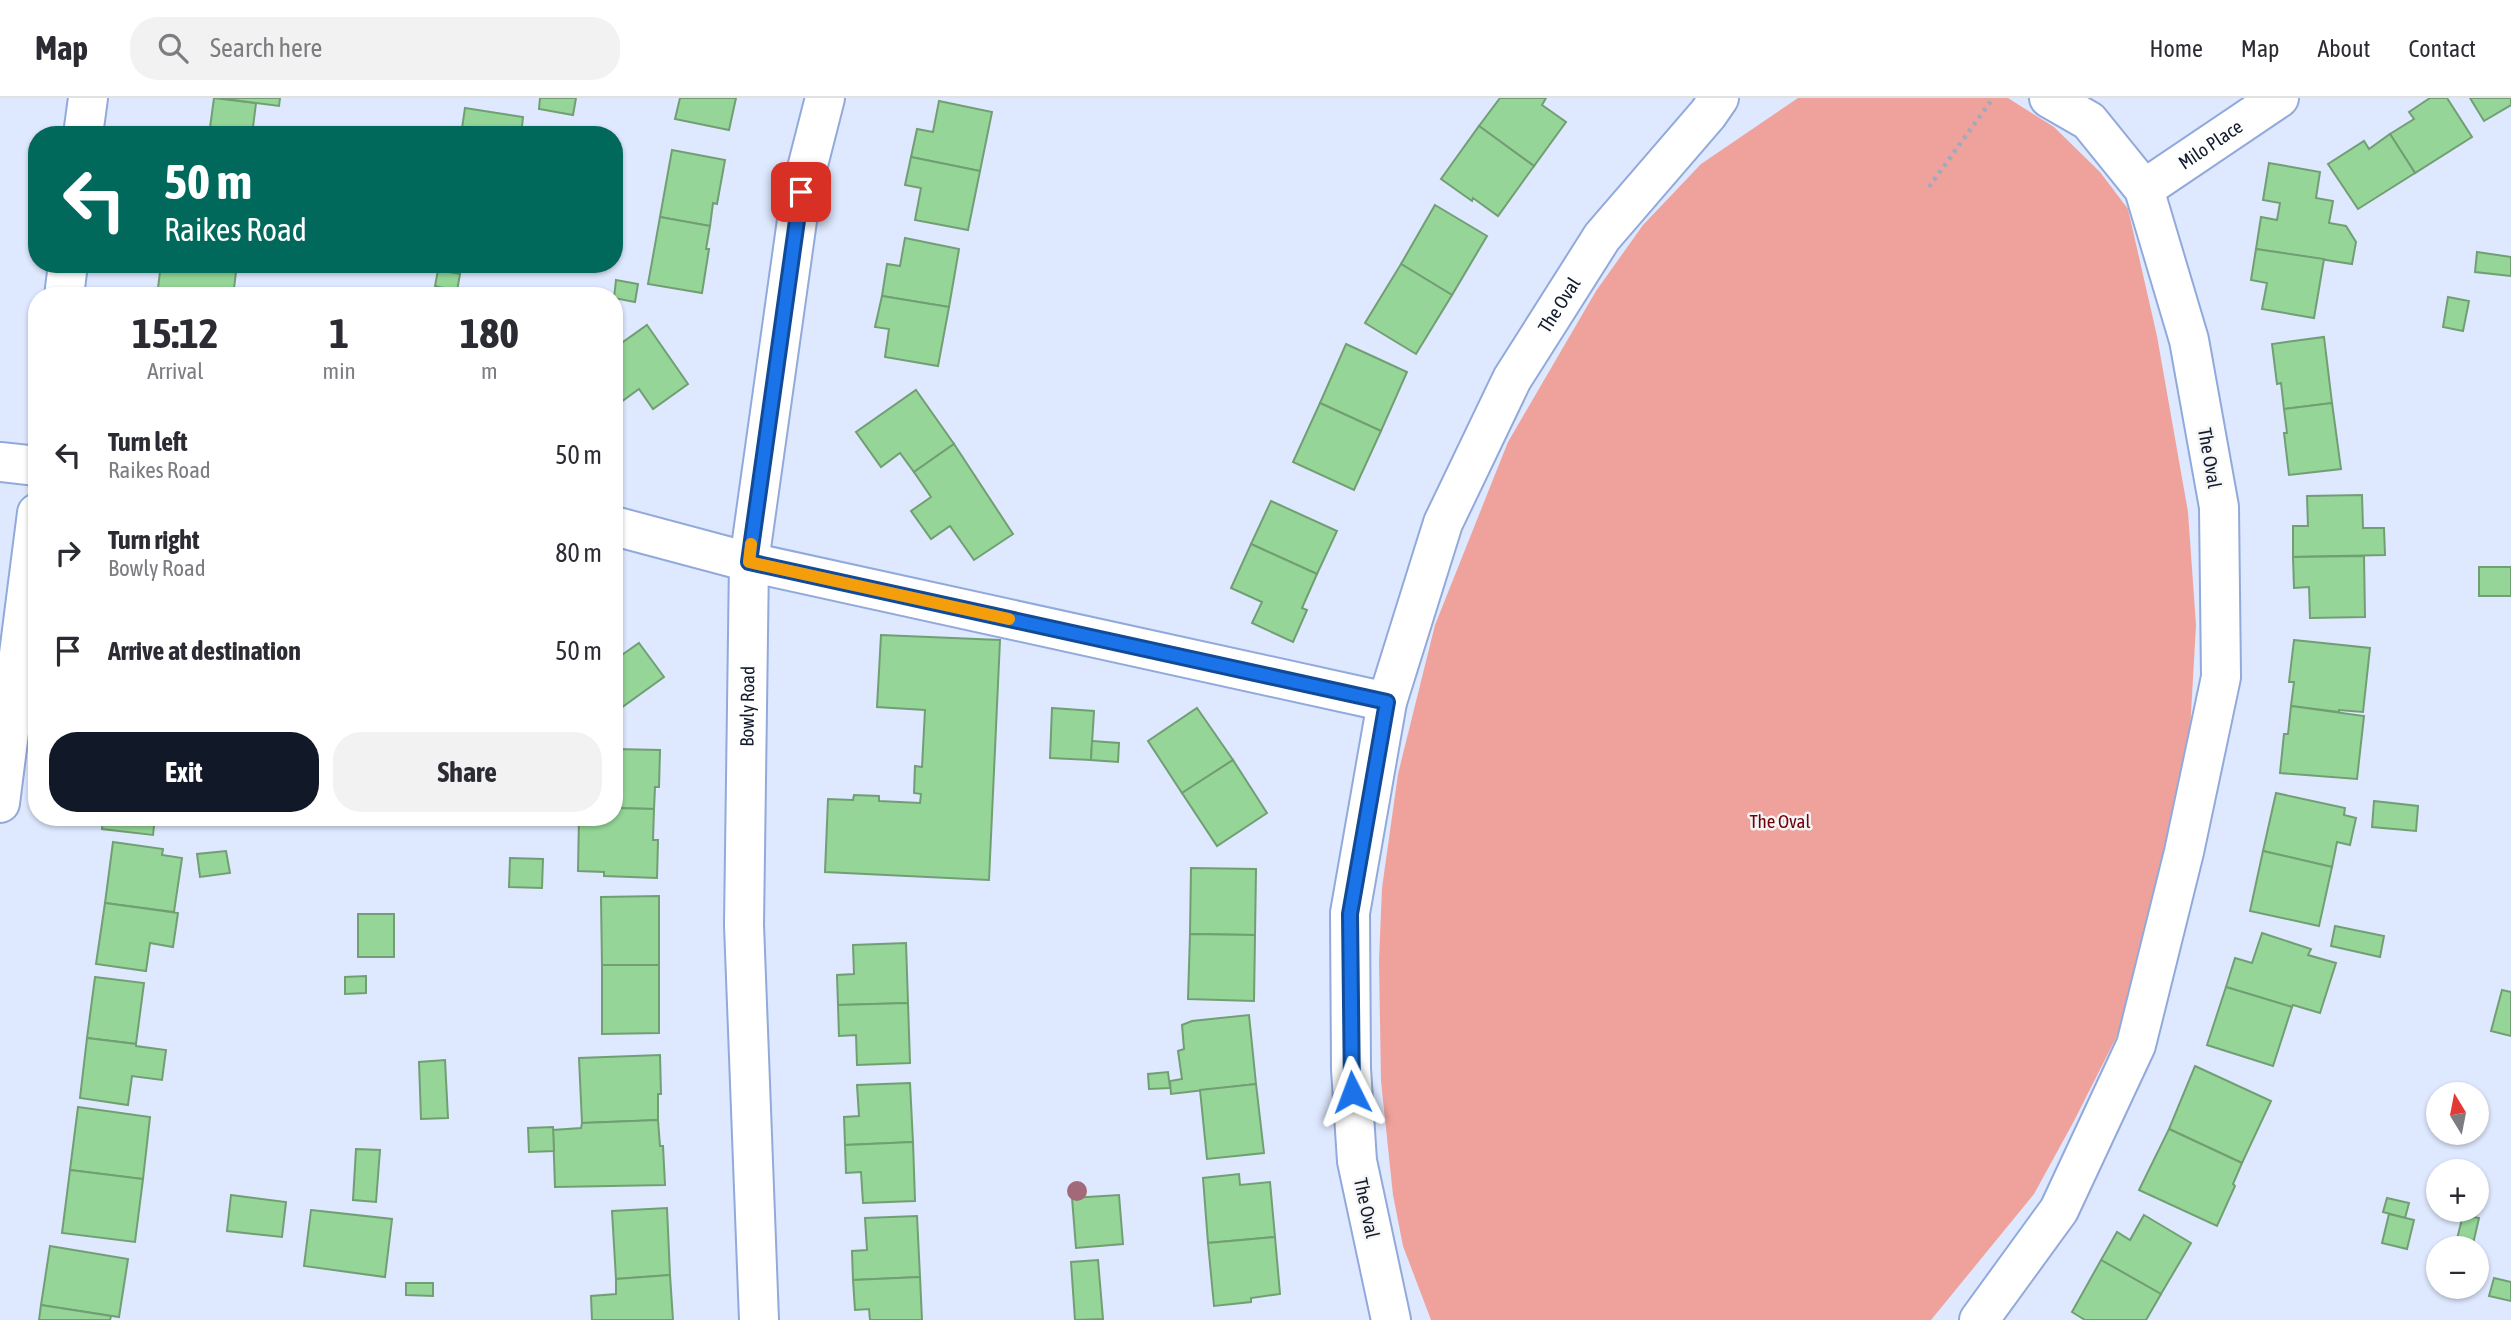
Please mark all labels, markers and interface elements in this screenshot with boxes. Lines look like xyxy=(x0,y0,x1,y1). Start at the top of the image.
search box xyxy=(130,17,620,80)
text: Map xyxy=(35,29,88,67)
icon: search xyxy=(154,29,192,67)
text: Search here xyxy=(210,33,322,63)
text: Home xyxy=(2149,35,2203,62)
text: Map xyxy=(2241,35,2279,62)
text: About xyxy=(2317,35,2370,62)
text: Contact xyxy=(2408,35,2476,62)
street label: Milo Place xyxy=(2174,115,2246,174)
text: 50 m xyxy=(164,153,252,209)
icon: left xyxy=(49,154,140,245)
pin xyxy=(771,162,831,222)
icon: arrive xyxy=(782,173,820,211)
text: Raikes Road xyxy=(164,211,307,248)
street label: The Oval xyxy=(1533,273,1585,337)
text: 15:12 xyxy=(132,309,219,357)
text: 1 xyxy=(329,309,349,357)
text: 180 xyxy=(460,309,519,357)
text: Arrival xyxy=(147,358,203,384)
text: min xyxy=(323,358,356,384)
text: m xyxy=(481,358,498,384)
street label: The Oval xyxy=(2194,426,2226,490)
text: Turn left xyxy=(108,427,188,457)
icon: left xyxy=(49,436,87,474)
text: 50 m xyxy=(555,440,602,470)
text: Raikes Road xyxy=(108,457,211,483)
text: Turn right xyxy=(108,525,199,555)
icon: right xyxy=(49,534,87,572)
text: 80 m xyxy=(555,538,602,568)
text: Bowly Road xyxy=(108,555,206,581)
icon: arrive xyxy=(49,632,87,670)
text: Arrive at destination xyxy=(108,636,301,666)
text: 50 m xyxy=(555,636,602,666)
street label: Bowly Road xyxy=(735,666,759,747)
button: Exit xyxy=(49,732,319,812)
button: Share xyxy=(333,732,602,812)
park label: The Oval xyxy=(1749,810,1811,832)
position arrow xyxy=(1315,1055,1389,1129)
north arrow xyxy=(2426,1082,2488,1144)
map controls xyxy=(2426,1082,2489,1299)
button: + xyxy=(2426,1159,2489,1222)
street label: The Oval xyxy=(1350,1176,1384,1240)
button: − xyxy=(2426,1236,2489,1299)

